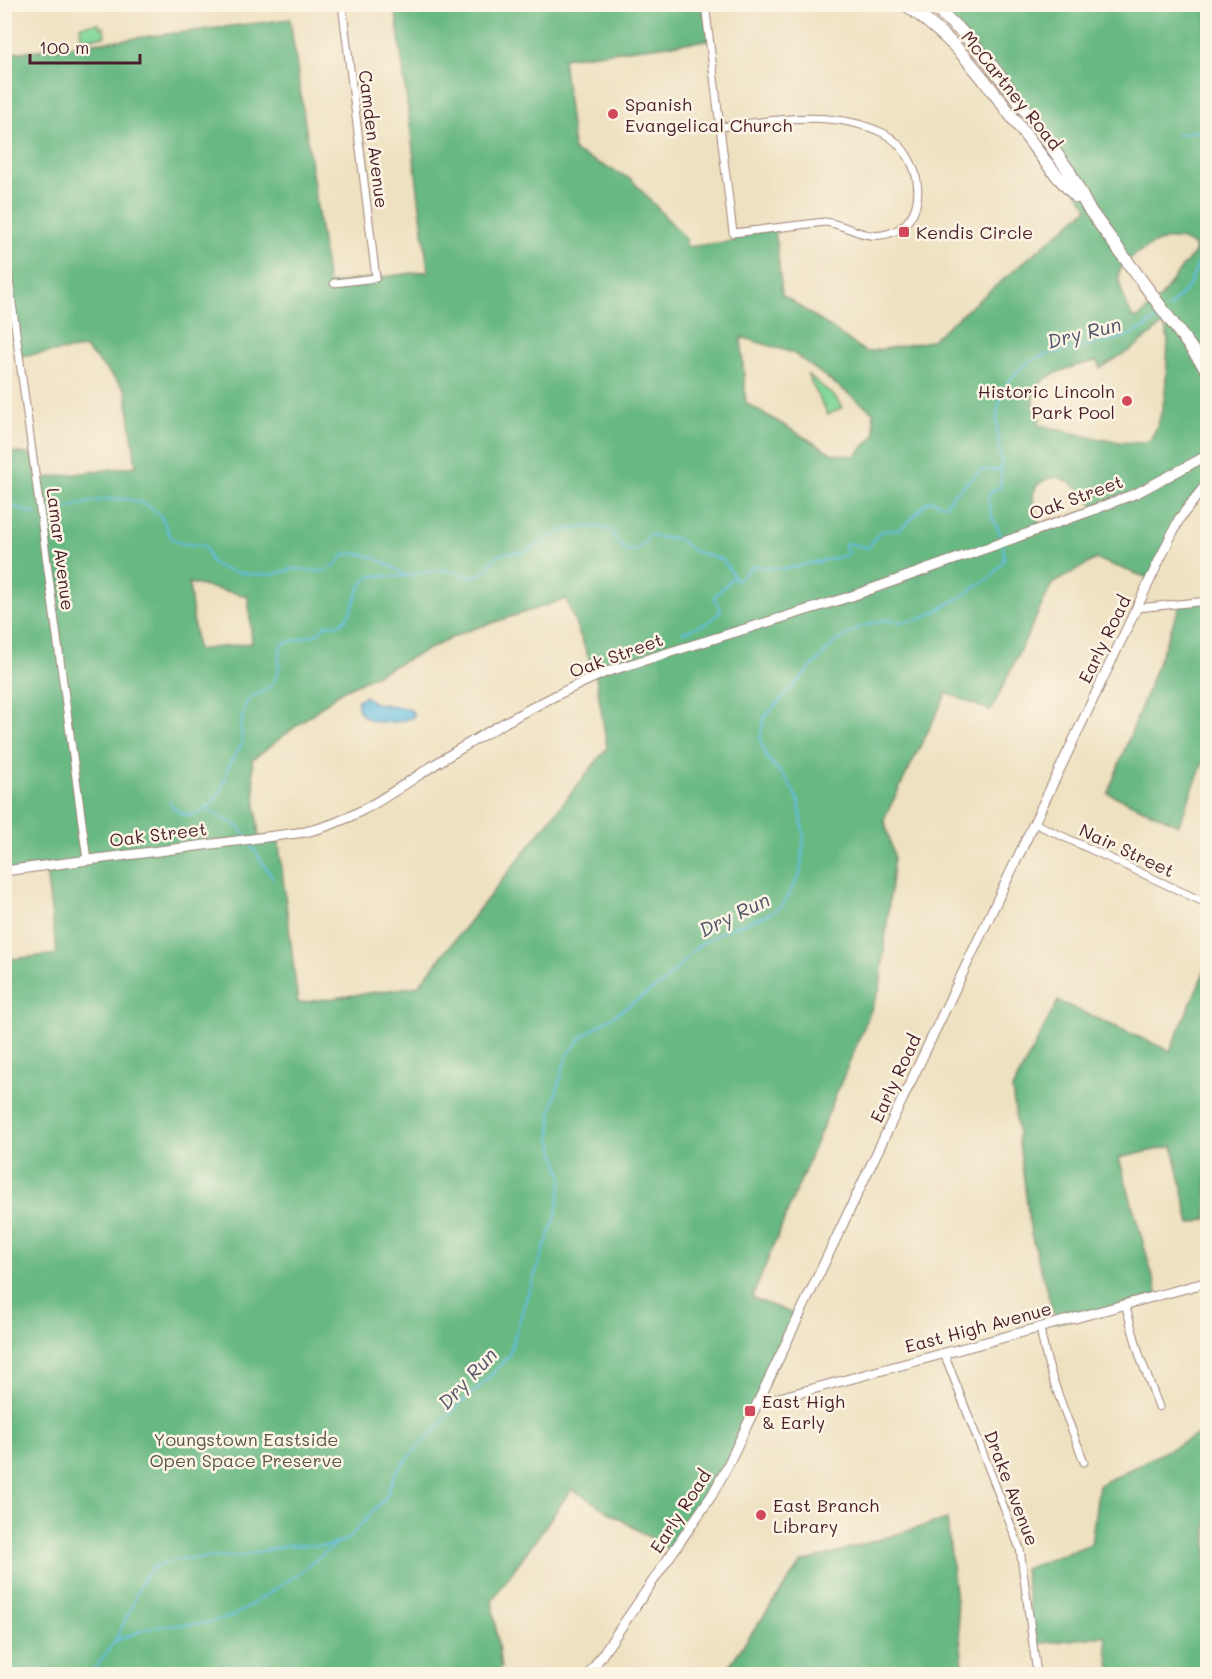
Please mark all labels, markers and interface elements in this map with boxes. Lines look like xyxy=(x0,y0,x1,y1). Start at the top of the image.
street label: McCartney Road xyxy=(956,25,1068,155)
scale bar xyxy=(30,27,140,65)
text: 100 m xyxy=(39,35,89,59)
street label: Camden Avenue xyxy=(354,69,394,209)
place label: Spanish Evangelical Church xyxy=(625,92,792,137)
marker: Spanish Evangelical Church xyxy=(606,107,620,121)
place label: Kendis Circle xyxy=(916,220,1033,244)
marker: Kendis Circle xyxy=(897,225,911,239)
water label: Dry Run xyxy=(1044,310,1124,354)
place label: Historic Lincoln Park Pool xyxy=(978,379,1115,424)
marker: Historic Lincoln Park Pool xyxy=(1120,394,1134,408)
street label: Oak Street xyxy=(1026,469,1126,525)
street label: Lamar Avenue xyxy=(42,486,80,612)
street label: Early Road xyxy=(1072,591,1136,687)
street label: Oak Street xyxy=(566,627,666,683)
street label: Oak Street xyxy=(108,816,208,852)
street label: Nair Street xyxy=(1076,818,1178,882)
water label: Dry Run xyxy=(694,886,774,942)
street label: Early Road xyxy=(864,1030,926,1126)
street label: East High Avenue xyxy=(902,1296,1054,1358)
water label: Dry Run xyxy=(432,1342,502,1414)
place label: East High & Early xyxy=(762,1389,845,1434)
marker: East High & Early xyxy=(743,1404,757,1418)
park label: Youngstown Eastside Open Space Preserve xyxy=(150,1427,342,1472)
street label: Drake Avenue xyxy=(979,1427,1045,1549)
street label: Early Road xyxy=(644,1465,716,1557)
place label: East Branch Library xyxy=(773,1493,879,1538)
marker: East Branch Library xyxy=(754,1508,768,1522)

